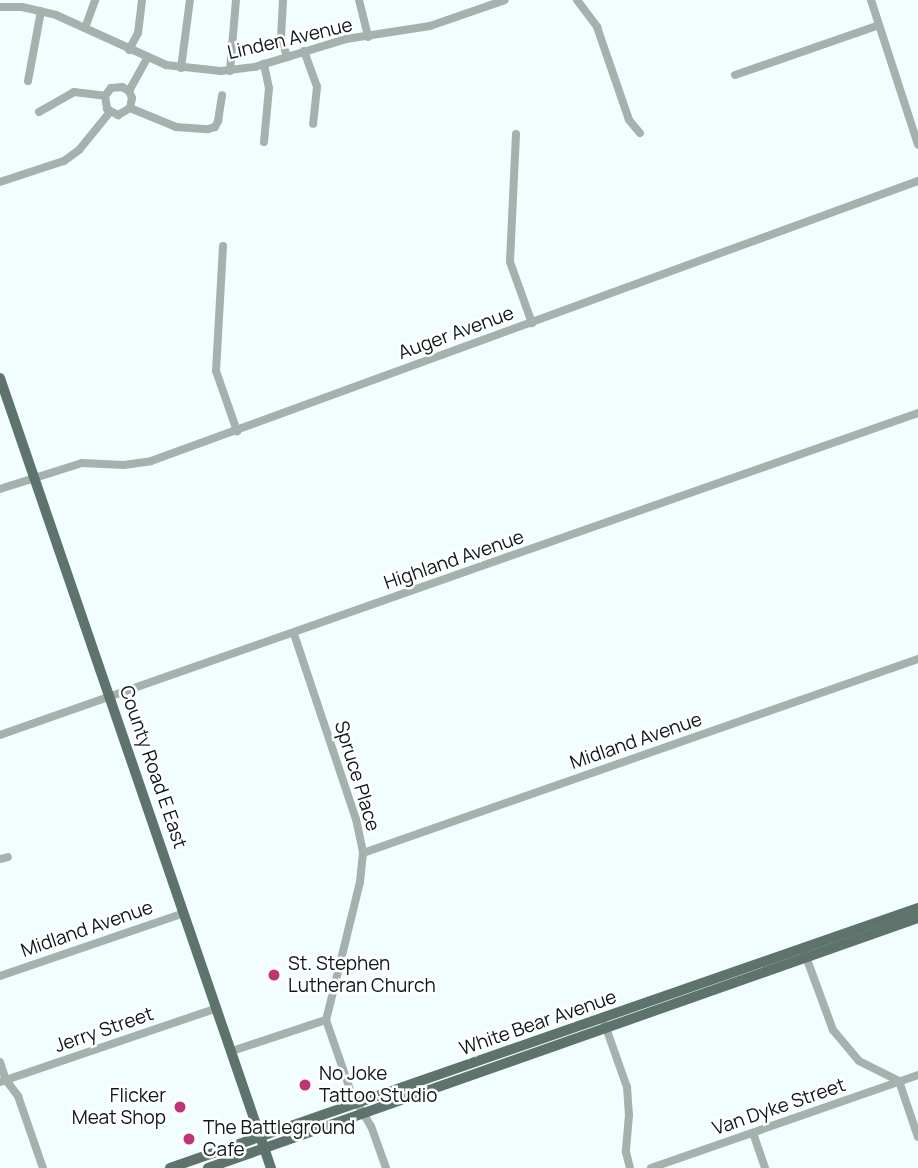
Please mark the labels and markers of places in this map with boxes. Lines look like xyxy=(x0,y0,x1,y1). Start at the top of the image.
place label: St. Stephen Lutheran Church xyxy=(288,953,436,997)
marker: St. Stephen Lutheran Church xyxy=(266,967,282,983)
place label: No Joke Tattoo Studio xyxy=(319,1063,437,1107)
marker: No Joke Tattoo Studio xyxy=(297,1077,313,1093)
place label: Flicker Meat Shop xyxy=(72,1085,166,1129)
marker: Flicker Meat Shop xyxy=(172,1099,188,1115)
place label: The Battleground Cafe xyxy=(203,1117,355,1161)
marker: The Battleground Cafe xyxy=(181,1131,197,1147)

